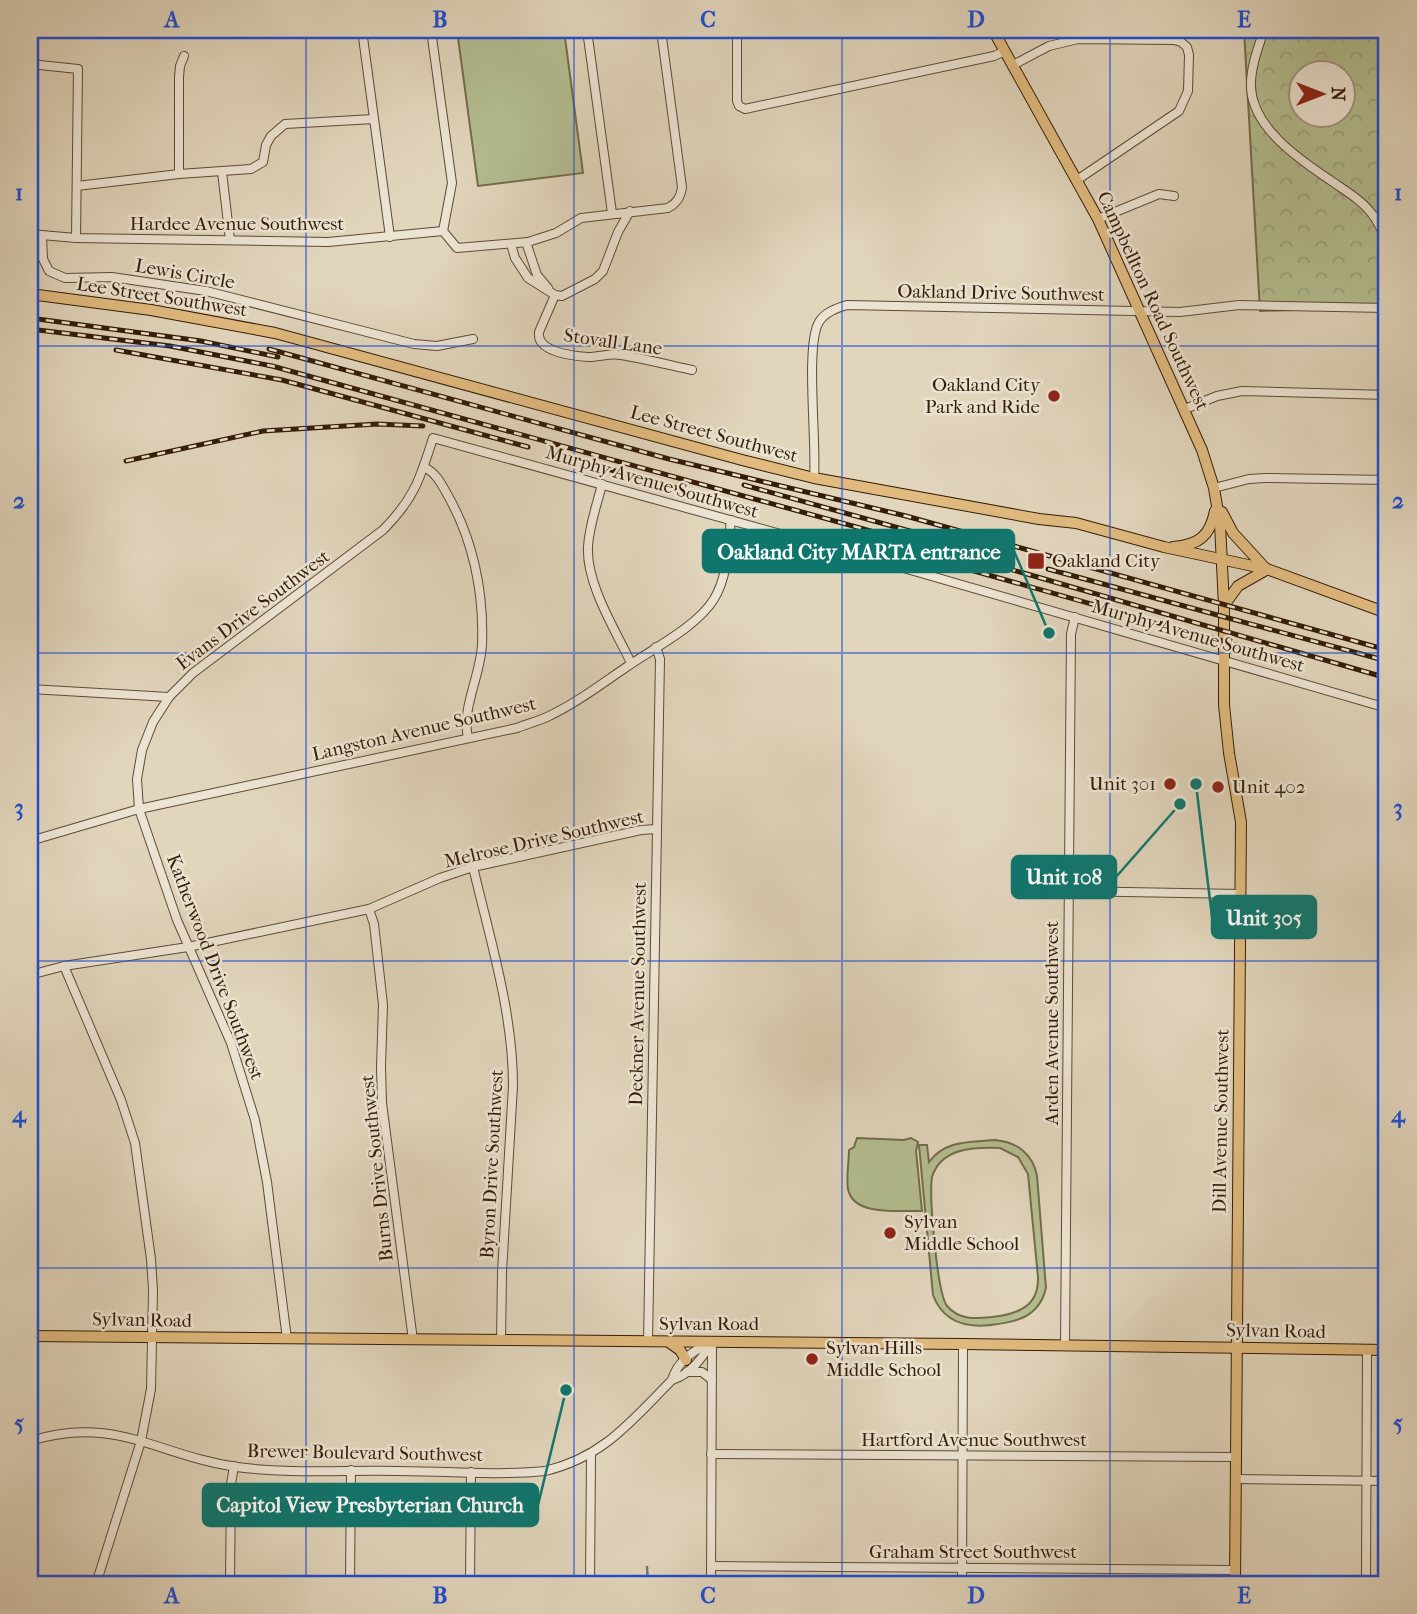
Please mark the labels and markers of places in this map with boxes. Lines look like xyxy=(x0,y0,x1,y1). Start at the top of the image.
place label: Oakland City Park and Ride xyxy=(925,374,1041,418)
marker: Oakland City Park and Ride xyxy=(1046,388,1062,404)
callout: Oakland City MARTA entrance xyxy=(703,530,1014,572)
place label: Oakland City xyxy=(1052,550,1161,572)
marker: Oakland City xyxy=(1026,551,1046,571)
place label: Unit 301 xyxy=(1089,773,1156,795)
marker: Unit 301 xyxy=(1162,776,1178,792)
place label: Unit 402 xyxy=(1232,776,1306,798)
marker: Unit 402 xyxy=(1210,779,1226,795)
callout: Unit 108 xyxy=(1012,856,1116,898)
callout: Unit 305 xyxy=(1212,896,1316,938)
place label: Sylvan Middle School xyxy=(904,1211,1019,1255)
marker: Sylvan Middle School xyxy=(882,1225,898,1241)
place label: Sylvan Hills Middle School xyxy=(826,1337,941,1381)
marker: Sylvan Hills Middle School xyxy=(804,1351,820,1367)
callout: Capitol View Presbyterian Church xyxy=(203,1484,538,1526)

